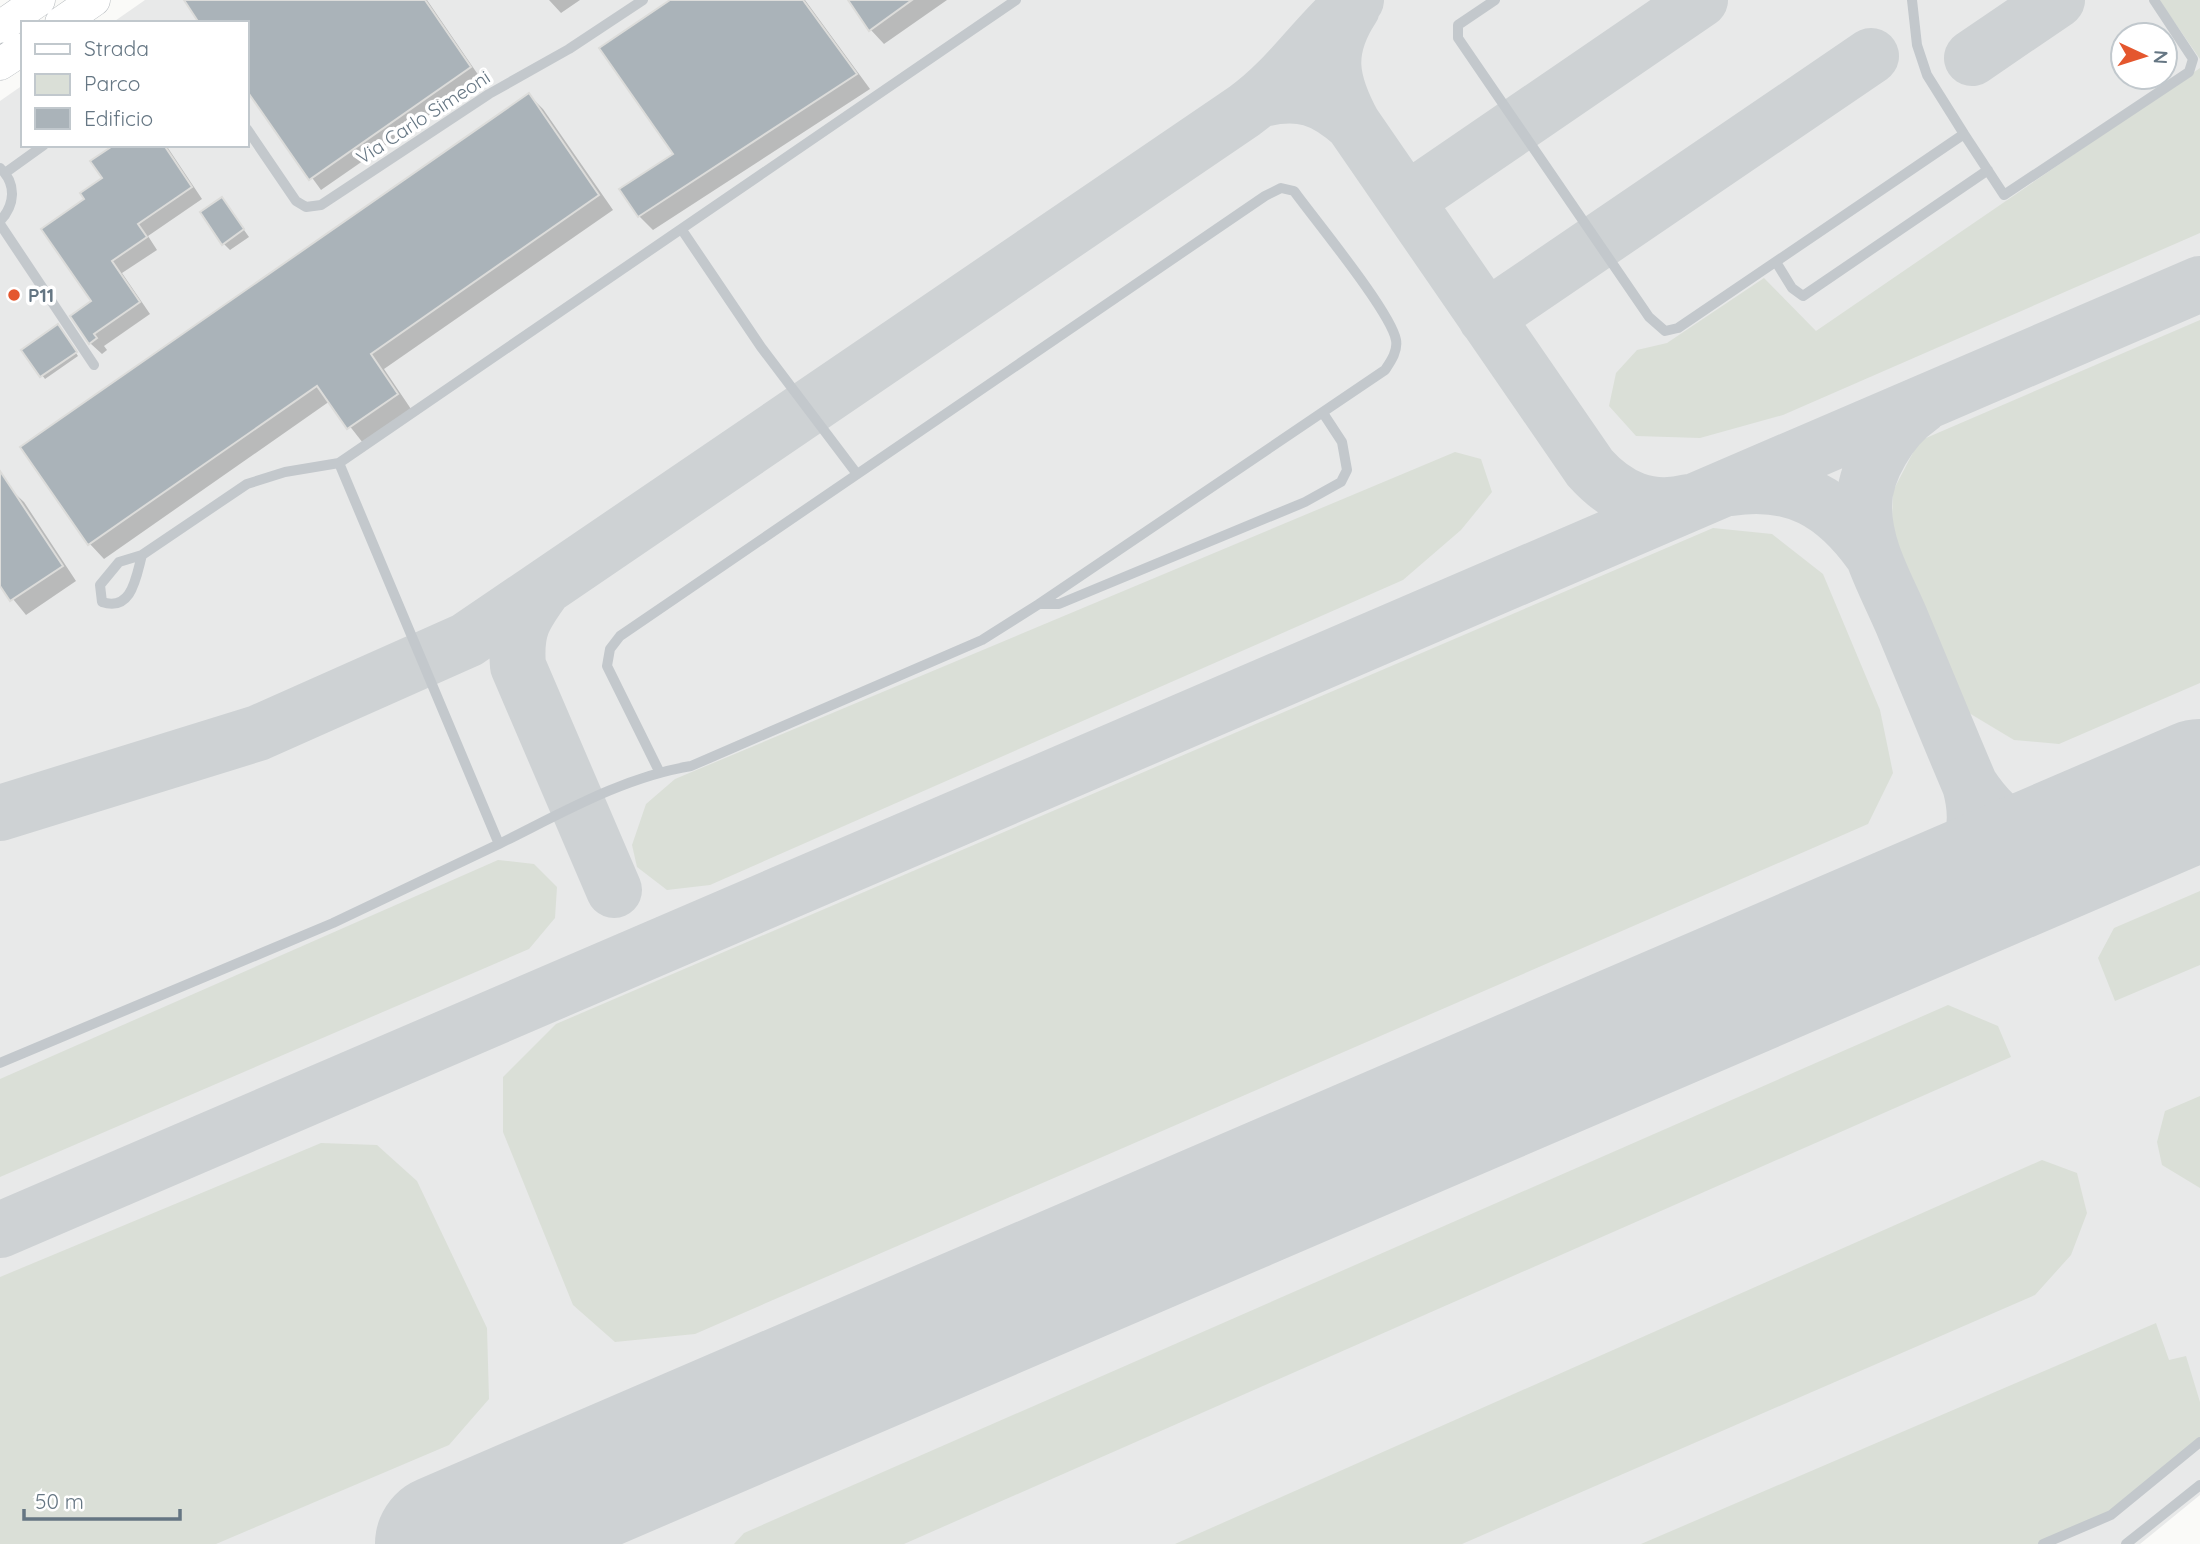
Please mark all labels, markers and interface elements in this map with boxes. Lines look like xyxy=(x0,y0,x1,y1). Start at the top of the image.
legend xyxy=(21,21,248,147)
north arrow xyxy=(2109,21,2179,91)
text: Strada xyxy=(84,35,149,61)
text: N xyxy=(2149,49,2173,65)
street label: Via Carlo Simeoni xyxy=(352,65,494,169)
text: Parco xyxy=(84,70,140,96)
text: Edificio xyxy=(84,105,153,131)
place label: P11 xyxy=(28,283,54,307)
marker: P11 xyxy=(6,287,22,303)
scale bar xyxy=(24,1478,180,1522)
text: 50 m xyxy=(35,1488,84,1514)

